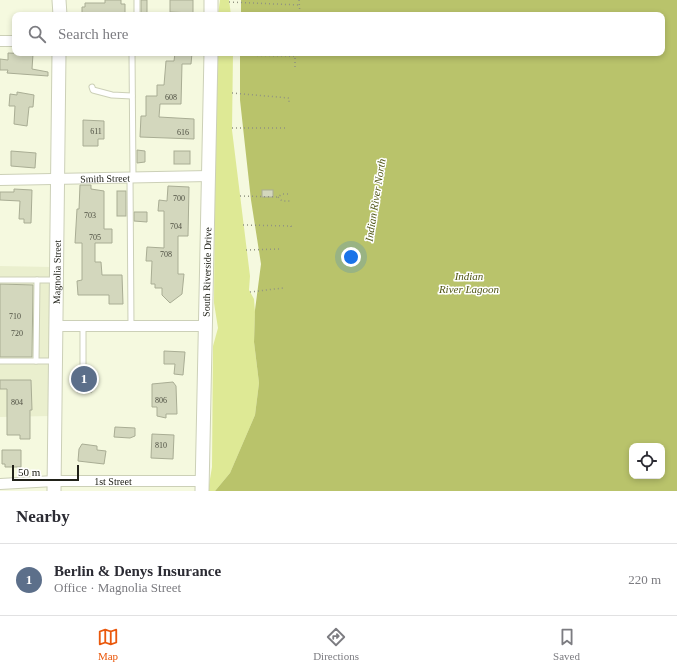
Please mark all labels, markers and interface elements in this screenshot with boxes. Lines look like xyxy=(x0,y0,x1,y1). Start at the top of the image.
search box xyxy=(12,12,665,56)
icon: search xyxy=(26,23,48,45)
text: Search here xyxy=(58,26,128,42)
house number: 608 xyxy=(165,93,177,102)
house number: 611 xyxy=(90,127,102,136)
house number: 616 xyxy=(177,128,189,137)
water label: Indian River North xyxy=(362,157,388,243)
street label: Smith Street xyxy=(80,172,130,184)
house number: 700 xyxy=(173,194,185,203)
house number: 703 xyxy=(84,211,96,220)
house number: 704 xyxy=(170,222,182,231)
street label: South Riverside Drive xyxy=(200,227,213,317)
house number: 705 xyxy=(89,233,101,242)
street label: Magnolia Street xyxy=(51,240,62,304)
your location xyxy=(341,247,361,267)
house number: 708 xyxy=(160,250,172,259)
water label: Indian River Lagoon xyxy=(438,270,500,295)
house number: 710 xyxy=(9,312,21,321)
house number: 720 xyxy=(11,329,23,338)
pin: 1 xyxy=(71,364,97,394)
house number: 806 xyxy=(155,396,167,405)
house number: 804 xyxy=(11,398,23,407)
house number: 810 xyxy=(155,441,167,450)
map controls xyxy=(629,443,665,479)
button: locate xyxy=(629,443,665,479)
scale bar xyxy=(12,463,79,482)
text: 50 m xyxy=(18,466,40,478)
street label: 1st Street xyxy=(94,476,132,487)
text: Nearby xyxy=(16,507,70,526)
text: Berlin & Denys Insurance xyxy=(54,563,221,579)
text: 1 xyxy=(26,572,32,587)
text: 220 m xyxy=(628,572,661,587)
text: Office · Magnolia Street xyxy=(54,580,181,595)
tab: Map xyxy=(97,626,119,662)
tab: Directions xyxy=(313,626,359,662)
tab: Saved xyxy=(553,626,580,662)

